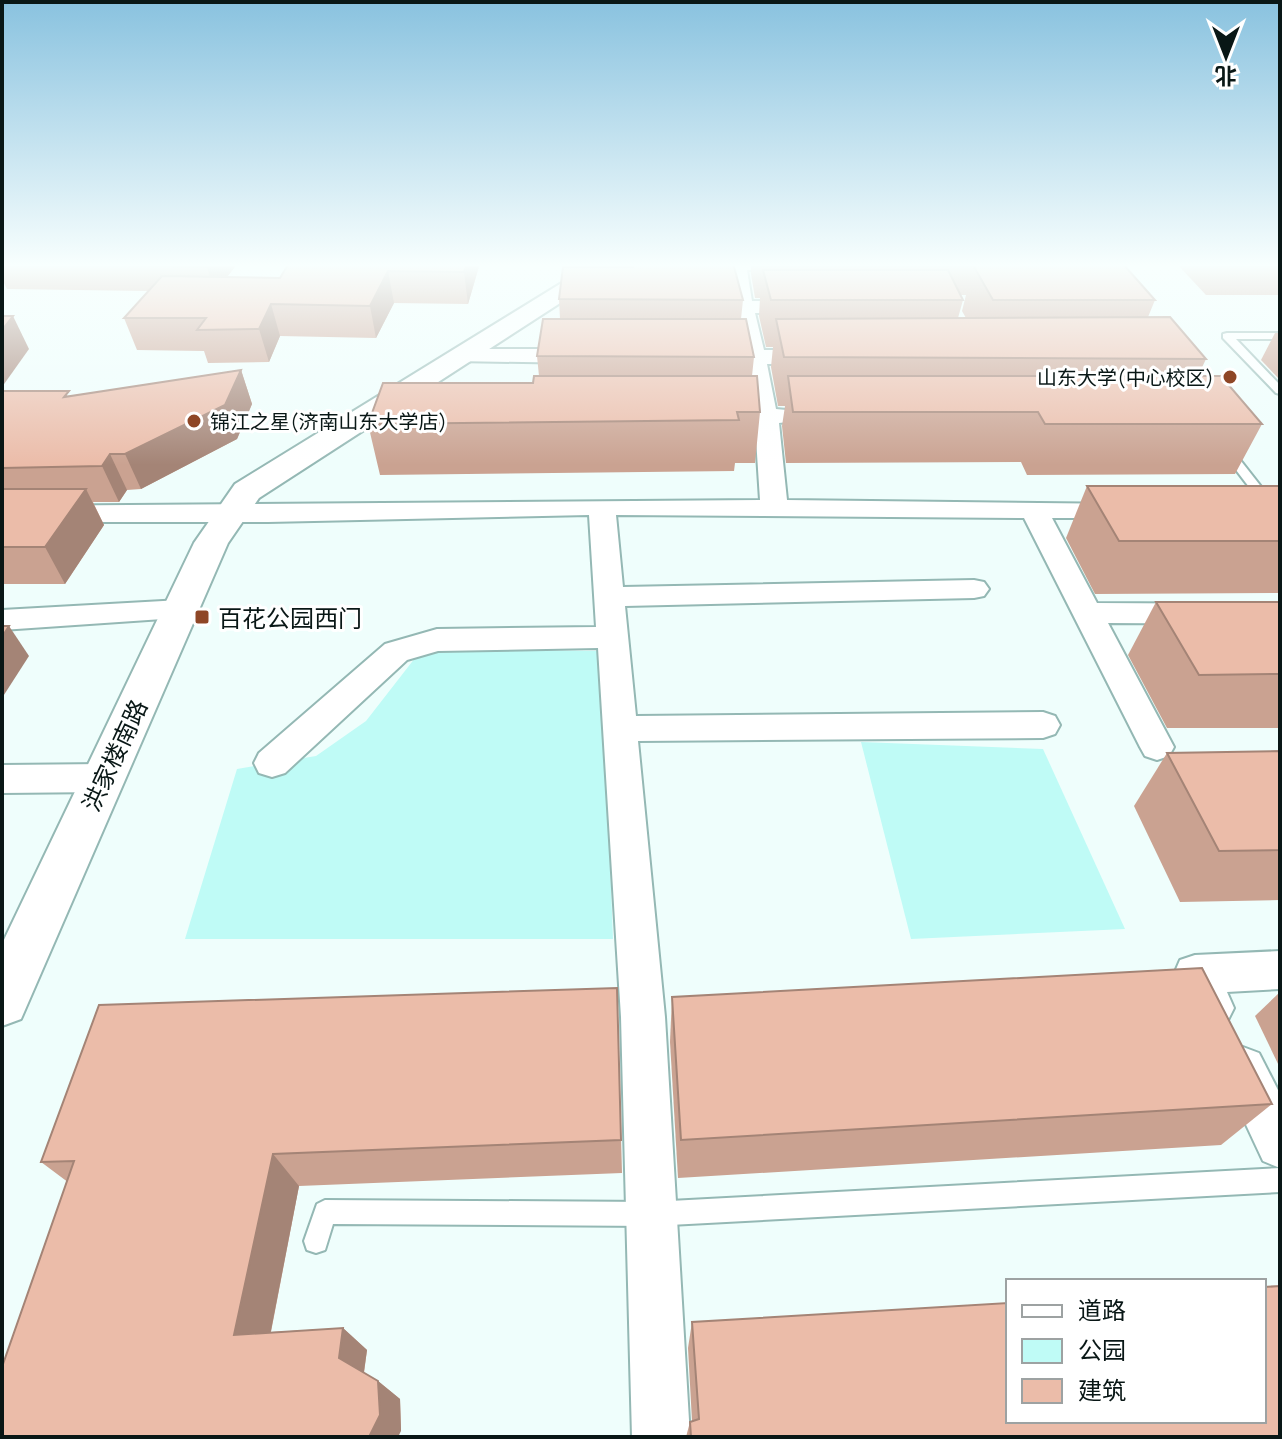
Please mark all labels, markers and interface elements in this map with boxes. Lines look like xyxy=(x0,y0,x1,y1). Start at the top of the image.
north arrow xyxy=(1186,16,1266,96)
text: 北 xyxy=(1215,61,1237,91)
place label: 山东大学(中心校区) xyxy=(1037,364,1214,391)
marker: 山东大学(中心校区) xyxy=(1221,368,1239,386)
place label: 锦江之星(济南山东大学店) xyxy=(210,408,447,435)
marker: 锦江之星(济南山东大学店) xyxy=(185,412,203,430)
place label: 百花公园西门 xyxy=(218,601,362,634)
marker: 百花公园西门 xyxy=(193,608,211,626)
street label: 洪家楼南路 xyxy=(74,694,154,816)
legend xyxy=(1006,1279,1266,1423)
text: 道路 xyxy=(1078,1293,1126,1326)
text: 公园 xyxy=(1078,1333,1126,1366)
text: 建筑 xyxy=(1078,1373,1126,1406)

